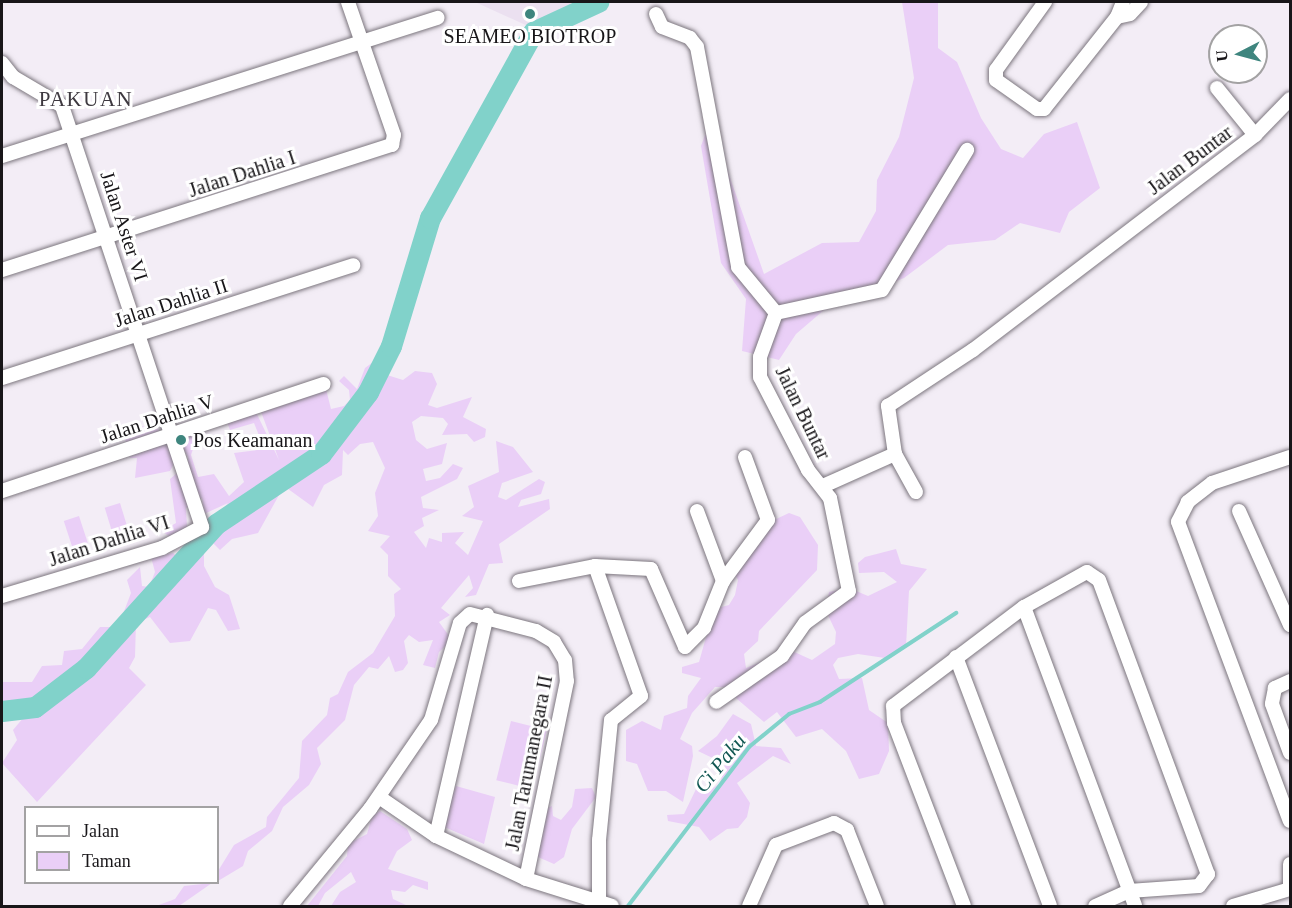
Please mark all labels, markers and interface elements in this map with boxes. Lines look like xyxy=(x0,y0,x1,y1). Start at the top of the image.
marker: SEAMEO BIOTROP xyxy=(523,7,537,21)
place label: SEAMEO BIOTROP xyxy=(444,24,616,48)
north arrow xyxy=(1208,24,1268,84)
text: U xyxy=(1213,49,1231,62)
district label: PAKUAN xyxy=(39,86,133,112)
street label: Jalan Buntar xyxy=(1143,120,1237,200)
street label: Jalan Dahlia I xyxy=(185,145,299,203)
street label: Jalan Aster VI xyxy=(95,167,153,285)
street label: Jalan Dahlia II xyxy=(111,273,231,333)
street label: Jalan Buntar xyxy=(770,363,836,463)
street label: Jalan Dahlia V xyxy=(97,389,217,449)
place label: Pos Keamanan xyxy=(193,428,312,452)
marker: Pos Keamanan xyxy=(174,433,188,447)
street label: Jalan Dahlia VI xyxy=(46,510,172,572)
street label: Jalan Tarumanegara II xyxy=(500,673,558,853)
water label: Ci Paku xyxy=(689,729,751,797)
legend xyxy=(24,806,219,884)
text: Jalan xyxy=(82,821,119,841)
text: Taman xyxy=(82,851,131,871)

